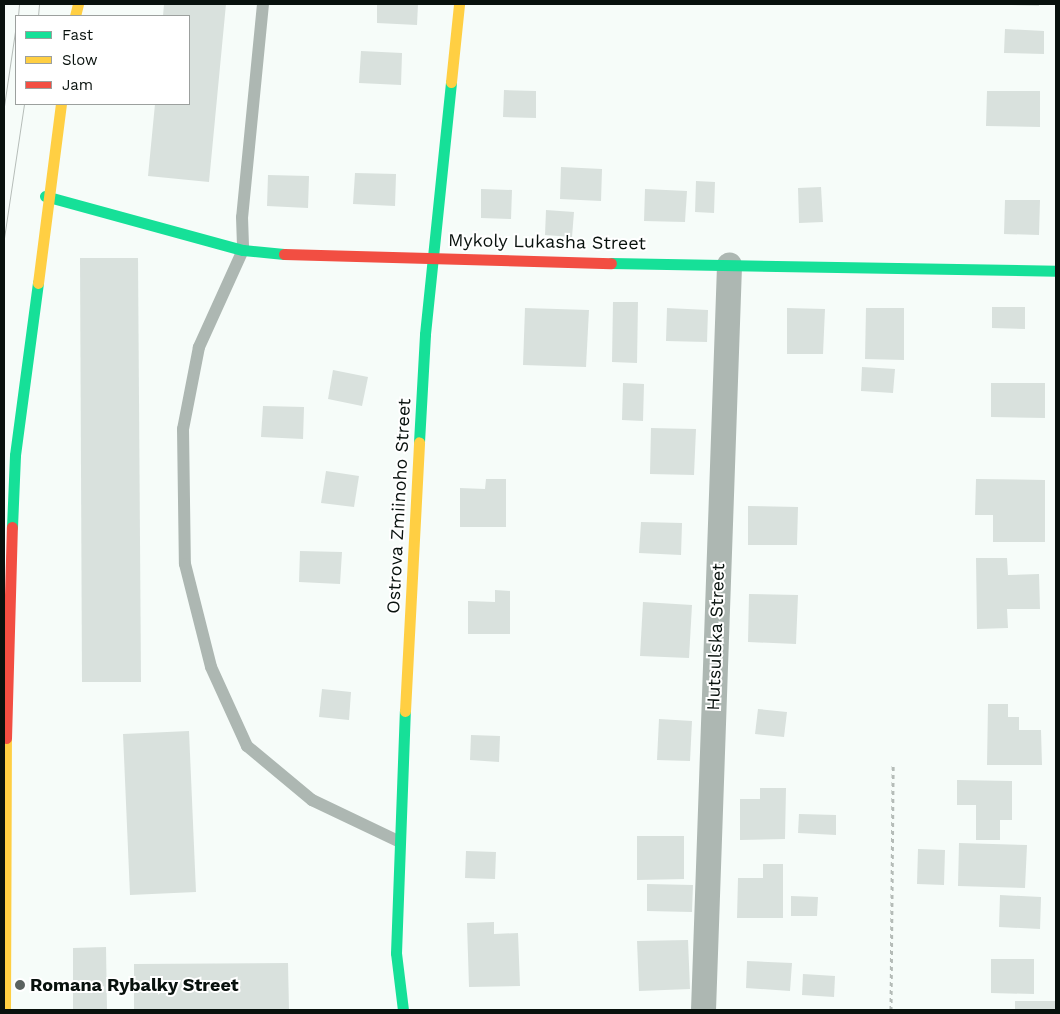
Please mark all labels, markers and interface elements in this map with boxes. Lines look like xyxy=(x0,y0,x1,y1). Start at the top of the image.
legend xyxy=(15,15,190,105)
text: Fast xyxy=(62,26,93,44)
text: Slow xyxy=(62,51,98,69)
text: Jam xyxy=(62,76,93,94)
street label: Mykoly Lukasha Street xyxy=(447,229,647,255)
street label: Ostrova Zmiinoho Street xyxy=(383,398,415,614)
street label: Hutsulska Street xyxy=(703,563,729,711)
place label: Romana Rybalky Street xyxy=(30,974,239,996)
marker: Romana Rybalky Street xyxy=(14,979,26,991)

